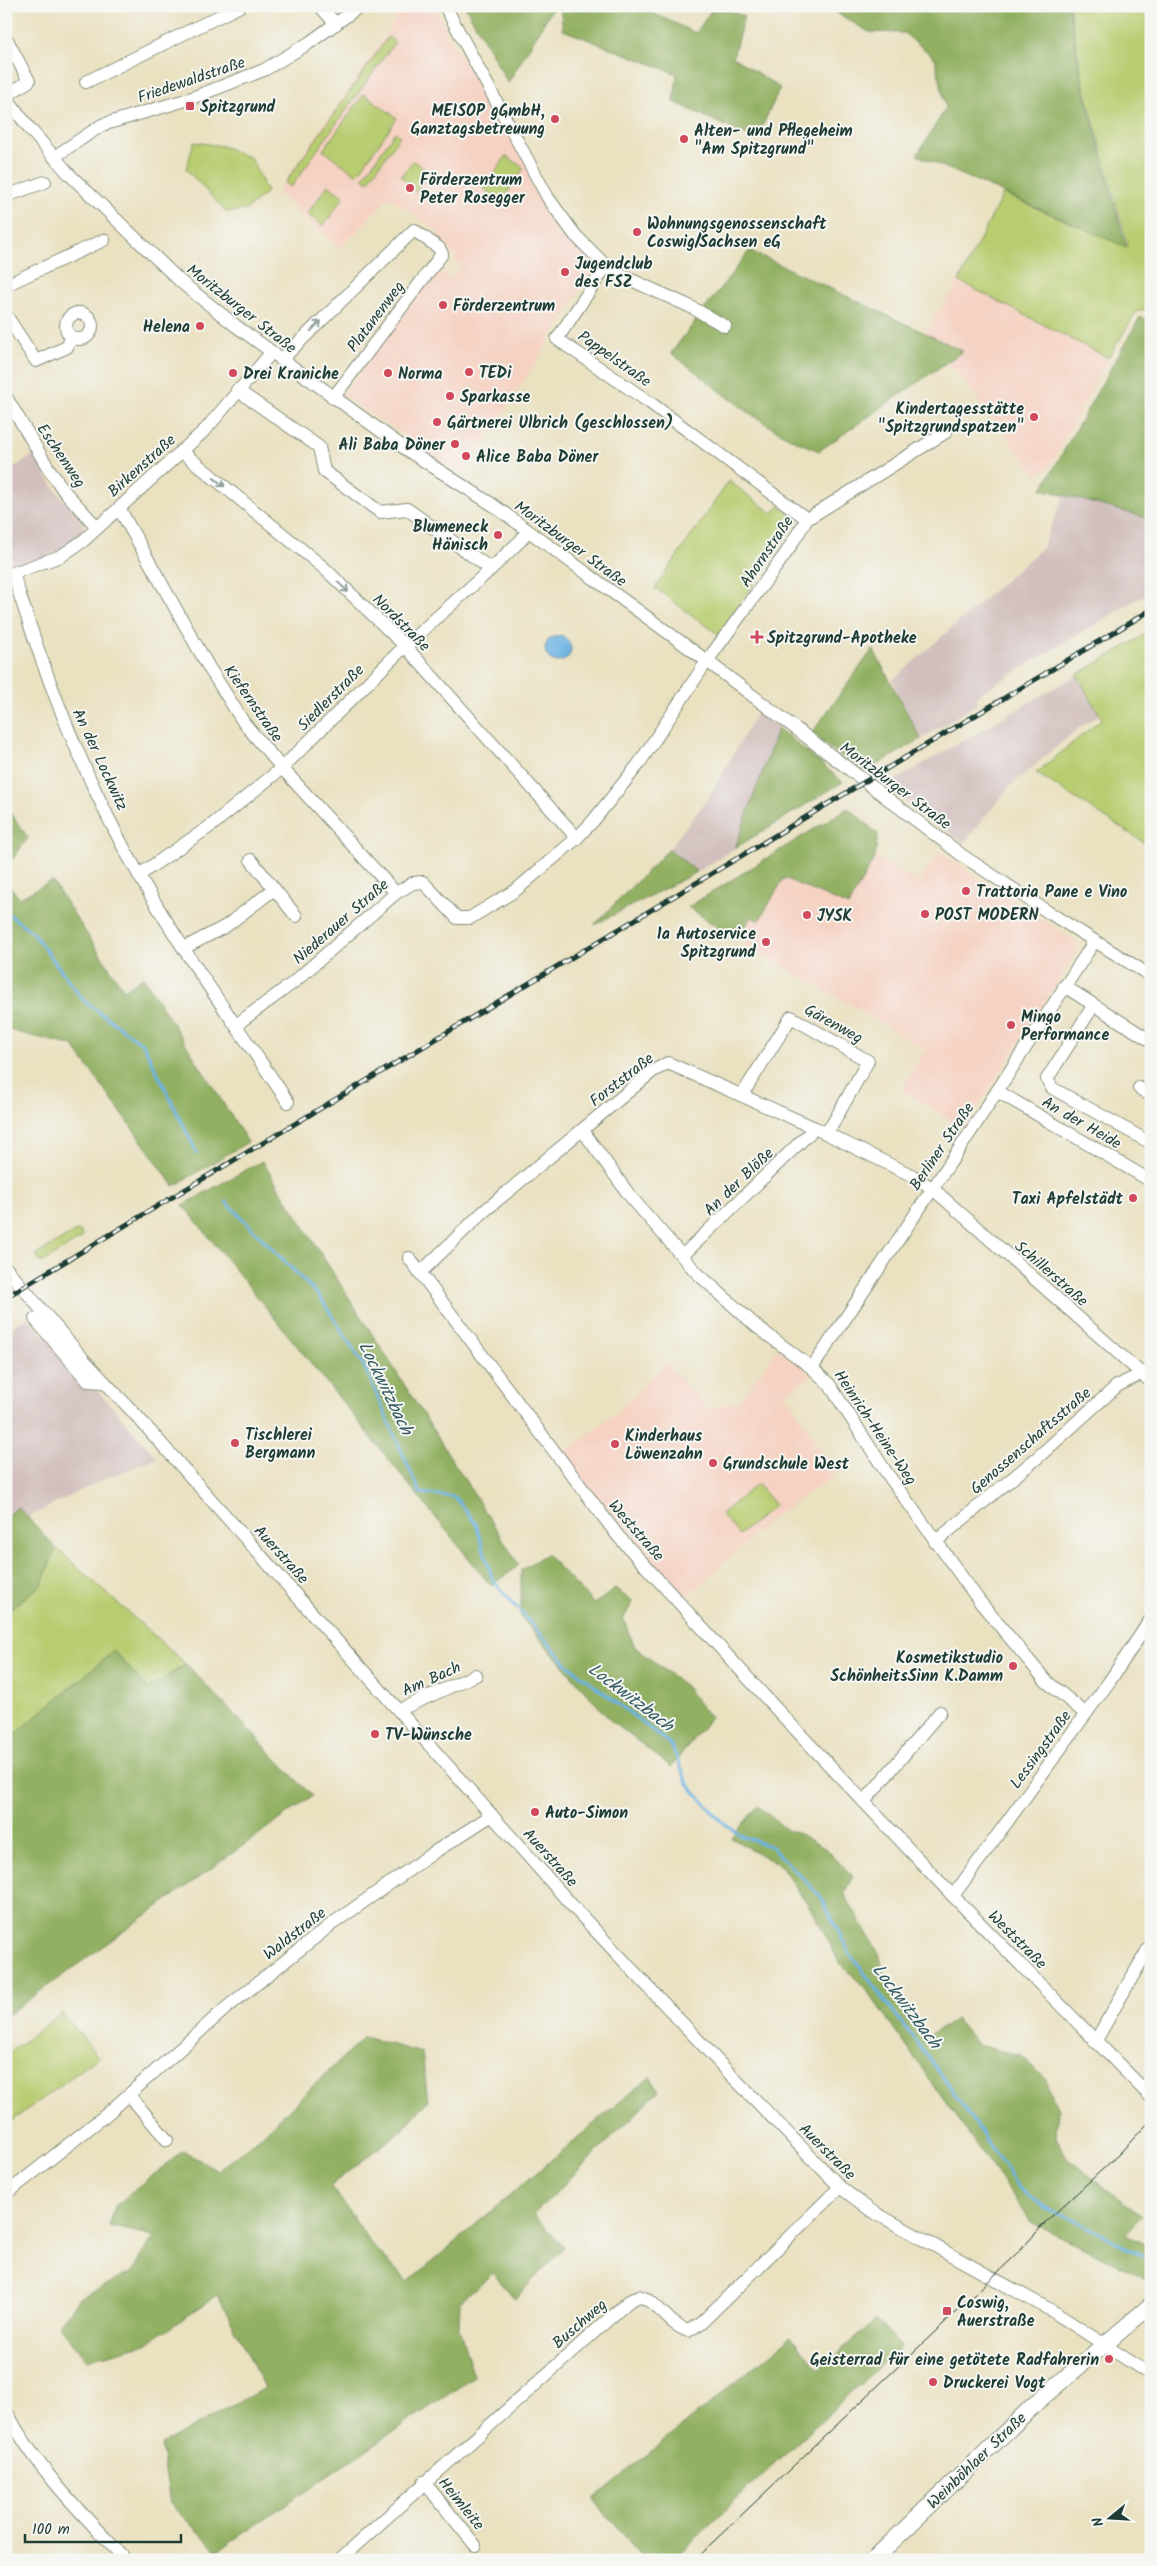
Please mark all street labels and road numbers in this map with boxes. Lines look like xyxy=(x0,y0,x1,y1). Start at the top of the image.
street label: Friedewaldstraße xyxy=(134,50,249,111)
street label: Moritzburger Straße xyxy=(181,258,302,360)
street label: Platanenweg xyxy=(341,276,411,358)
street label: Pappelstraße xyxy=(572,325,656,394)
street label: Eschenweg xyxy=(30,419,92,493)
street label: Birkenstraße xyxy=(102,428,182,504)
street label: Moritzburger Straße xyxy=(508,495,632,594)
street label: Ahornstraße xyxy=(734,511,800,593)
street label: Nordstraße xyxy=(366,588,436,658)
street label: Siedlerstraße xyxy=(292,659,370,737)
street label: Kiefernstraße xyxy=(217,660,289,748)
street label: An der Lockwitz xyxy=(65,705,134,815)
street label: Moritzburger Straße xyxy=(834,736,956,837)
street label: Niederauer Straße xyxy=(287,873,395,971)
street label: Gärenweg xyxy=(799,998,867,1051)
street label: Forststraße xyxy=(584,1047,660,1114)
street label: An der Heide xyxy=(1037,1090,1126,1156)
street label: Berliner Straße xyxy=(903,1098,981,1196)
street label: An der Blöße xyxy=(698,1142,780,1222)
street label: Schillerstraße xyxy=(1009,1235,1093,1313)
street label: Heinrich-Heine-Weg xyxy=(827,1365,923,1491)
street label: Genossenschaftsstraße xyxy=(965,1381,1097,1501)
street label: Weststraße xyxy=(602,1494,670,1568)
street label: Auerstraße xyxy=(247,1520,314,1590)
street label: Am Bach xyxy=(398,1655,465,1703)
street label: Lessingstraße xyxy=(1004,1705,1078,1794)
street label: Auerstraße xyxy=(516,1823,583,1893)
street label: Waldstraße xyxy=(258,1901,332,1967)
street label: Weststraße xyxy=(982,1905,1052,1975)
street label: Auerstraße xyxy=(793,2118,861,2186)
street label: Buschweg xyxy=(547,2293,613,2355)
street label: Weinböhlaer Straße xyxy=(921,2407,1033,2515)
street label: Heimleite xyxy=(431,2472,490,2536)

